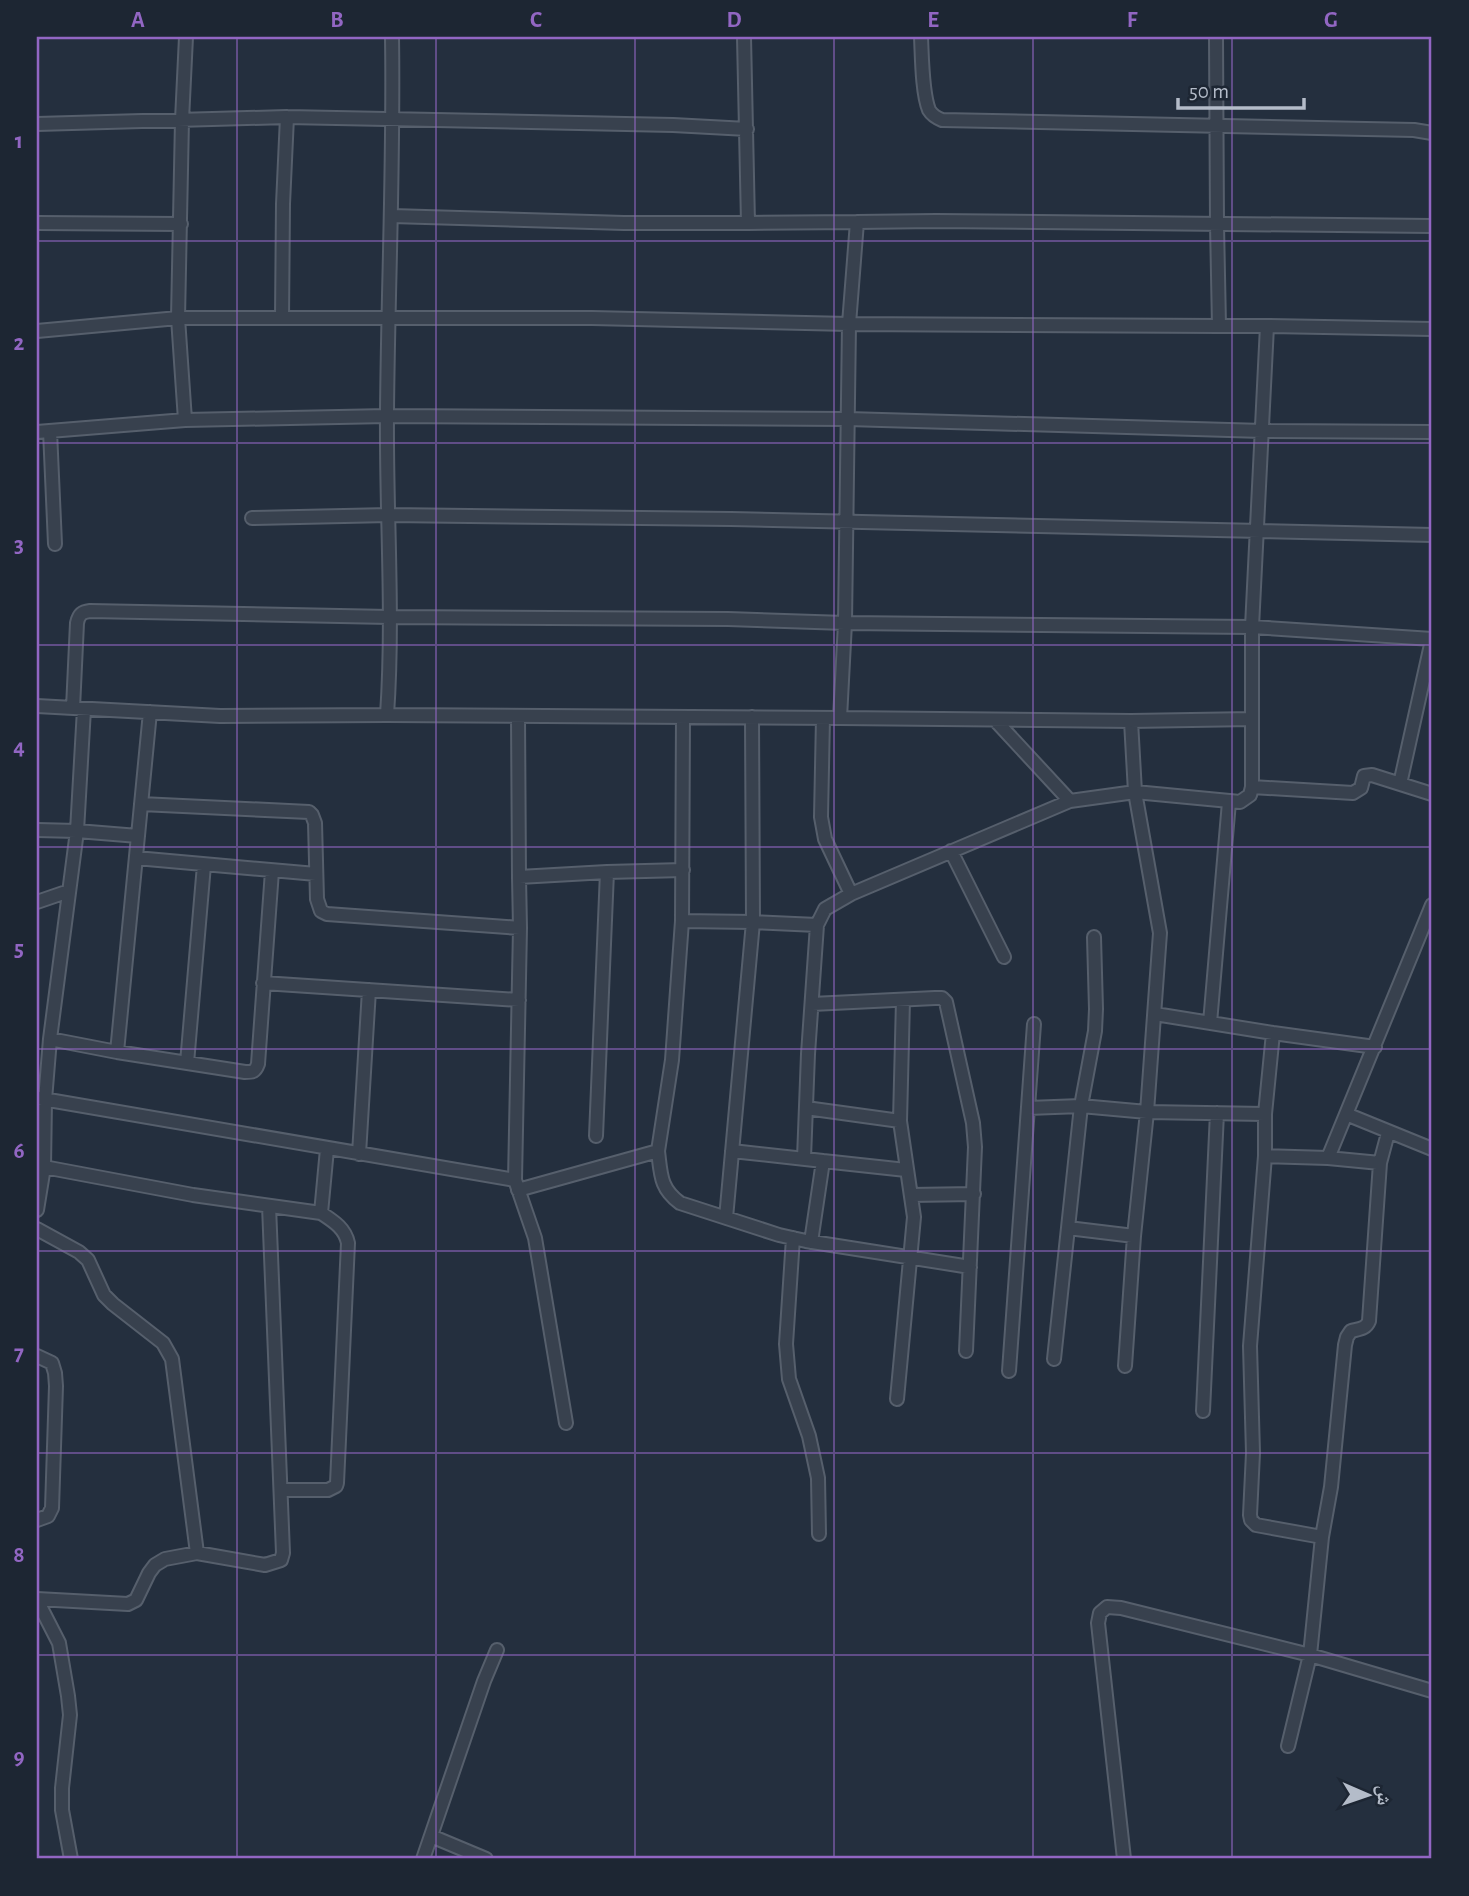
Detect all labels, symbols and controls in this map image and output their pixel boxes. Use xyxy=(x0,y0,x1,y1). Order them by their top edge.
text: A xyxy=(131,9,145,32)
text: B xyxy=(330,9,344,32)
text: C xyxy=(530,9,542,32)
text: D xyxy=(726,9,742,32)
text: E xyxy=(927,9,939,32)
text: F xyxy=(1127,9,1138,32)
text: G xyxy=(1324,9,1338,32)
scale bar xyxy=(1178,66,1304,110)
text: 50 m xyxy=(1189,81,1229,102)
text: 1 xyxy=(15,130,23,153)
text: 2 xyxy=(14,332,25,355)
text: 3 xyxy=(14,534,24,557)
text: 4 xyxy=(13,736,25,759)
text: 5 xyxy=(14,938,24,961)
text: 6 xyxy=(13,1140,25,1163)
text: 7 xyxy=(14,1342,24,1365)
text: 8 xyxy=(13,1544,25,1567)
text: 9 xyxy=(13,1746,25,1769)
north arrow xyxy=(1332,1759,1402,1829)
text: ش xyxy=(1373,1785,1393,1806)

